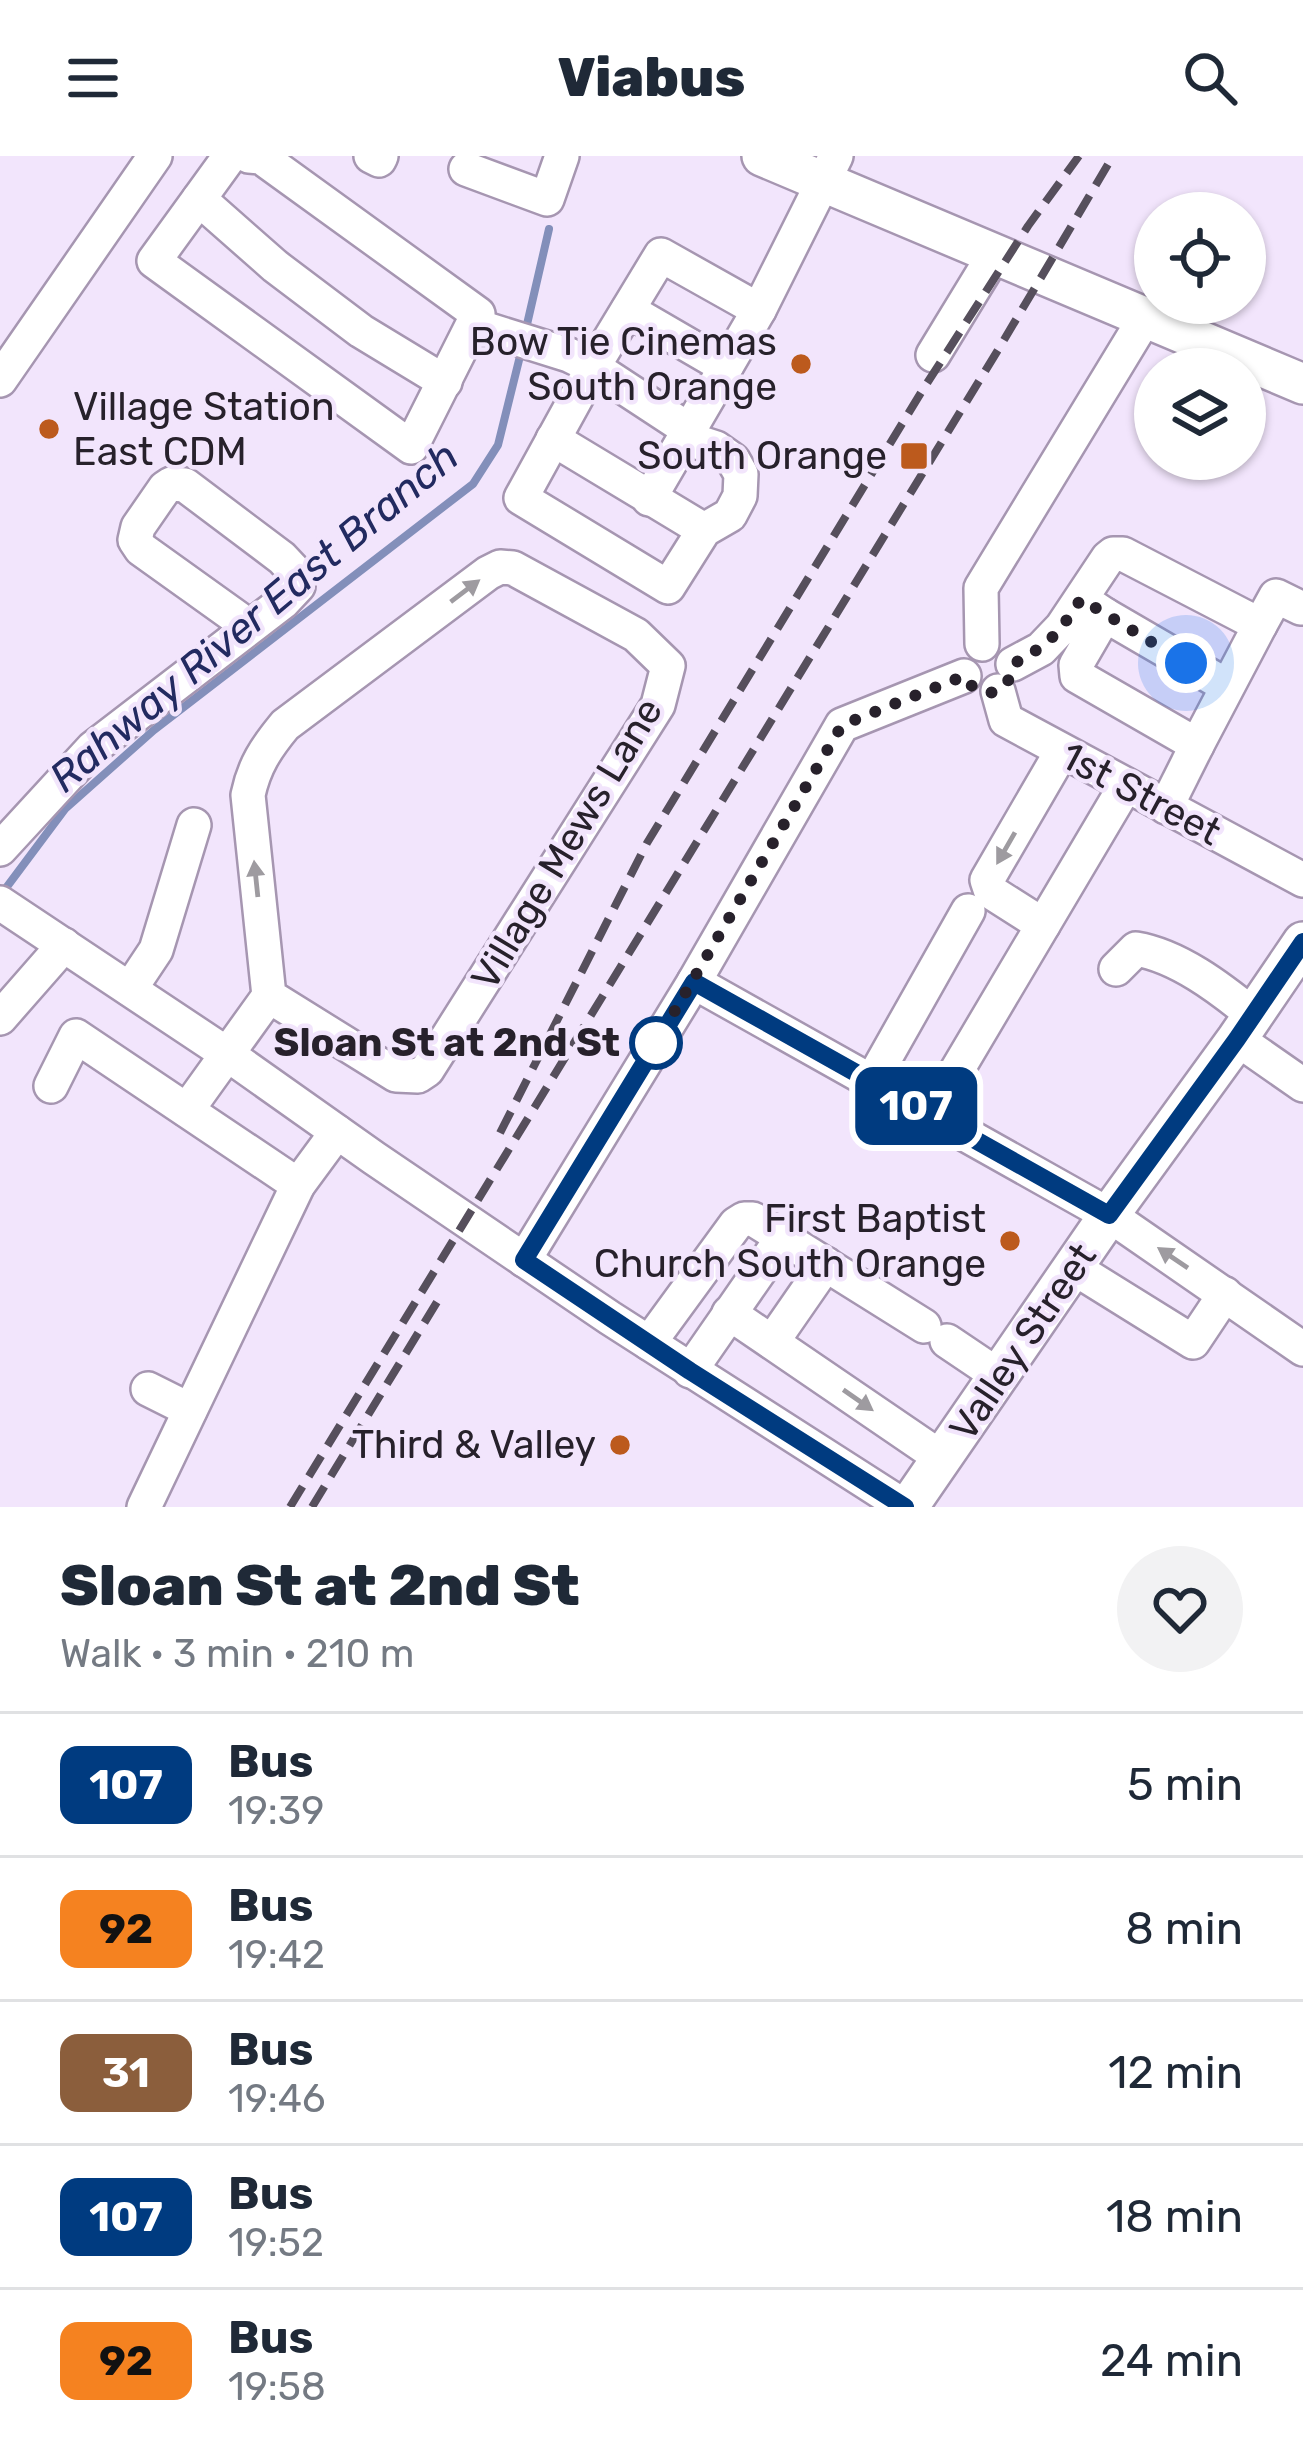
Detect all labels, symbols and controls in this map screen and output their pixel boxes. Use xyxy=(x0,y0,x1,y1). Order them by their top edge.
icon: menu xyxy=(60,45,126,111)
icon: search xyxy=(1177,45,1243,111)
text: Viabus xyxy=(558,46,745,110)
map controls xyxy=(1134,192,1266,480)
button: locate xyxy=(1134,192,1266,324)
place label: Bow Tie Cinemas South Orange xyxy=(470,319,777,410)
button: layers xyxy=(1134,348,1266,480)
marker: Bow Tie Cinemas South Orange xyxy=(788,351,814,377)
place label: Village Station East CDM xyxy=(73,384,335,475)
marker: Village Station East CDM xyxy=(36,416,62,442)
water label: Rahway River East Branch xyxy=(39,431,469,803)
place label: South Orange xyxy=(637,433,887,479)
marker: South Orange xyxy=(898,440,930,472)
one-way arrow xyxy=(449,579,481,603)
your location xyxy=(1156,633,1216,693)
street label: Village Mews Lane xyxy=(462,690,672,998)
street label: 1st Street xyxy=(1053,733,1229,855)
one-way arrow xyxy=(997,831,1018,865)
one-way arrow xyxy=(246,860,265,898)
marker: Sloan St at 2nd St xyxy=(631,1018,681,1068)
place label: Sloan St at 2nd St xyxy=(274,1020,620,1066)
line badge: 107 xyxy=(847,1067,985,1145)
text: 107 xyxy=(879,1081,953,1131)
place label: First Baptist Church South Orange xyxy=(594,1196,986,1287)
marker: First Baptist Church South Orange xyxy=(997,1228,1023,1254)
street label: Valley Street xyxy=(940,1235,1106,1449)
one-way arrow xyxy=(1156,1247,1189,1270)
one-way arrow xyxy=(841,1388,874,1411)
place label: Third & Valley xyxy=(352,1422,596,1468)
marker: Third & Valley xyxy=(607,1432,633,1458)
button: heart xyxy=(1117,1546,1243,1672)
text: Sloan St at 2nd St xyxy=(60,1552,580,1619)
text: Walk · 3 min · 210 m xyxy=(60,1631,414,1677)
text: Bus xyxy=(228,1735,313,1788)
text: 5 min xyxy=(1127,1758,1243,1811)
text: 107 xyxy=(89,1760,163,1810)
text: 19:39 xyxy=(228,1788,324,1834)
text: Bus xyxy=(228,1879,313,1932)
text: 8 min xyxy=(1125,1902,1243,1955)
text: 92 xyxy=(99,1904,153,1954)
text: 19:42 xyxy=(228,1932,325,1978)
text: Bus xyxy=(228,2023,313,2076)
text: 12 min xyxy=(1108,2046,1243,2099)
text: 31 xyxy=(102,2048,150,2098)
text: 19:46 xyxy=(228,2076,326,2122)
text: Bus xyxy=(228,2167,313,2220)
text: 18 min xyxy=(1106,2190,1243,2243)
text: 107 xyxy=(89,2192,163,2242)
text: 19:52 xyxy=(228,2220,324,2266)
text: Bus xyxy=(228,2311,313,2364)
text: 24 min xyxy=(1100,2334,1243,2387)
text: 92 xyxy=(99,2336,153,2386)
text: 19:58 xyxy=(228,2364,326,2410)

